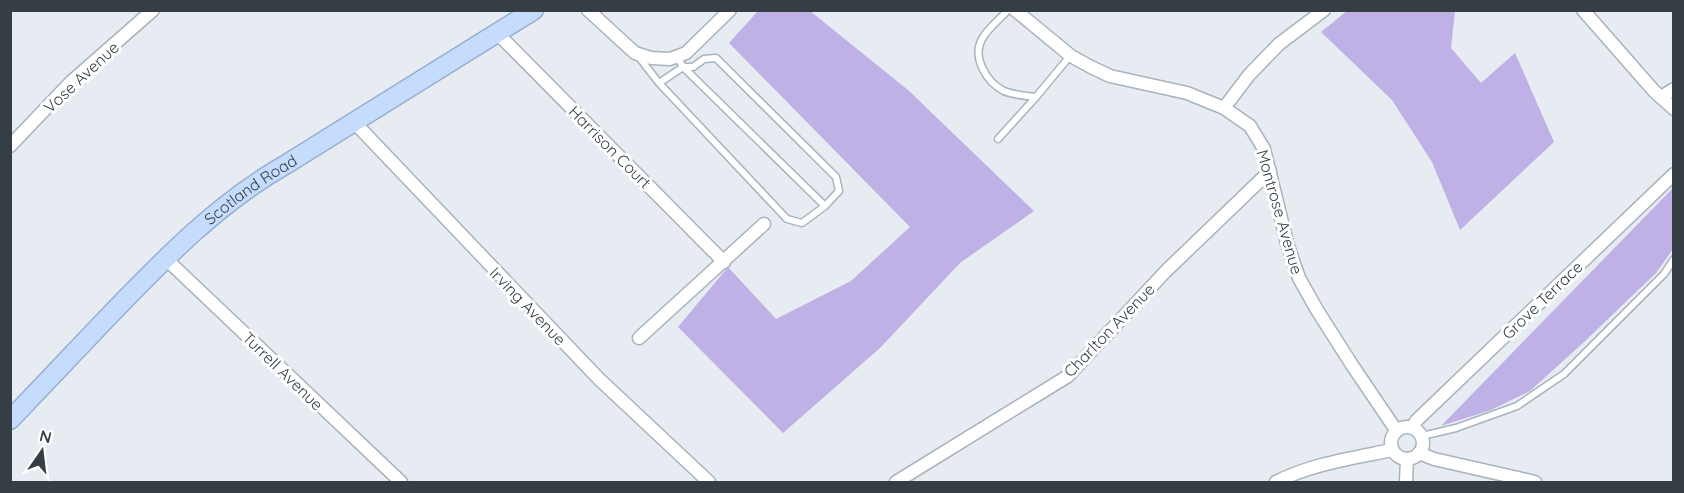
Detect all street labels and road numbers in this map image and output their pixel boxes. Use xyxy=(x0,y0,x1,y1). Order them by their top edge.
street label: Vose Avenue xyxy=(39,37,123,117)
street label: Harrison Court xyxy=(565,102,655,192)
street label: Montrose Avenue xyxy=(1253,147,1307,277)
street label: Scotland Road xyxy=(200,150,301,229)
street label: Grove Terrace xyxy=(1498,257,1586,343)
street label: Irving Avenue xyxy=(486,263,570,349)
street label: Charlton Avenue xyxy=(1059,279,1159,381)
street label: Turrell Avenue xyxy=(239,328,327,414)

